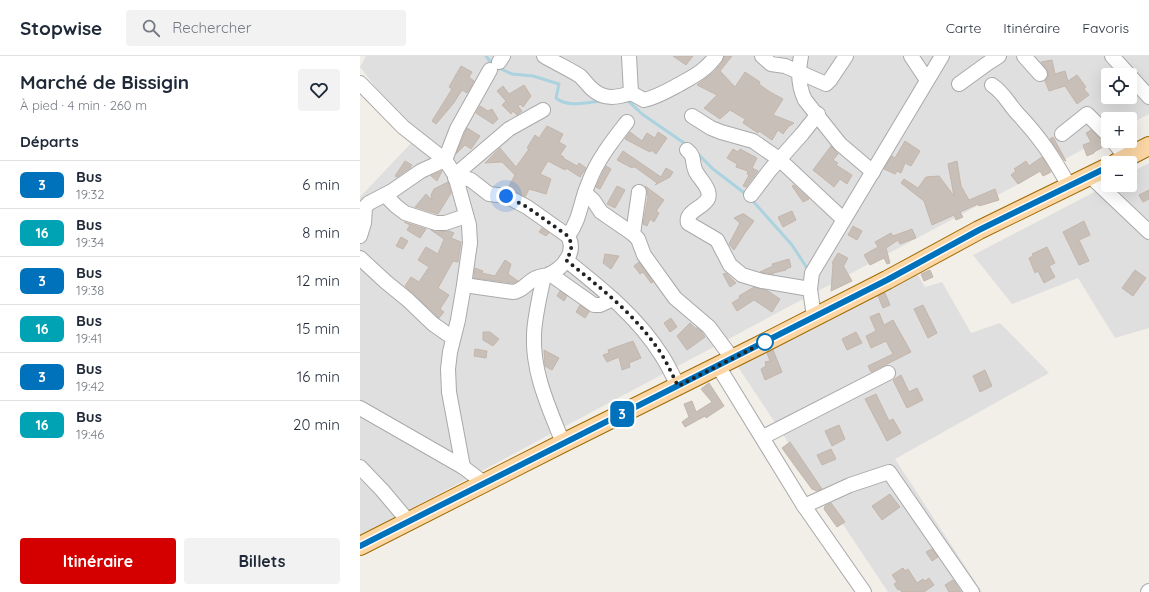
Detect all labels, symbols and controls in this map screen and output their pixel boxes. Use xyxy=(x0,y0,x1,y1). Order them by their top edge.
search box xyxy=(126,10,406,46)
text: Stopwise xyxy=(20,16,102,40)
icon: search xyxy=(140,17,162,39)
text: Rechercher xyxy=(172,18,251,37)
text: Carte xyxy=(946,19,981,37)
text: Itinéraire xyxy=(1003,19,1060,37)
text: Favoris xyxy=(1082,19,1129,37)
map controls xyxy=(1101,68,1137,192)
button: locate xyxy=(1101,68,1137,104)
button: heart xyxy=(298,69,340,111)
text: Marché de Bissigin xyxy=(20,70,189,94)
text: À pied · 4 min · 260 m xyxy=(20,97,147,113)
button: + xyxy=(1101,112,1137,148)
text: Départs xyxy=(20,132,79,151)
button: − xyxy=(1101,156,1137,192)
text: Bus xyxy=(76,167,102,186)
text: 6 min xyxy=(302,175,340,194)
text: 3 xyxy=(38,176,46,194)
text: 19:32 xyxy=(76,186,105,202)
your location xyxy=(496,186,516,206)
text: Bus xyxy=(76,215,102,234)
text: 8 min xyxy=(302,223,340,242)
text: 16 xyxy=(35,224,49,242)
text: 19:34 xyxy=(76,234,104,250)
text: Bus xyxy=(76,263,102,282)
text: 12 min xyxy=(296,271,340,290)
text: 3 xyxy=(38,272,46,290)
text: 19:38 xyxy=(76,282,104,298)
text: Bus xyxy=(76,311,102,330)
text: 15 min xyxy=(297,319,340,338)
text: 16 xyxy=(35,320,49,338)
text: 19:41 xyxy=(76,330,102,346)
unlabelled marker xyxy=(756,333,774,351)
text: Bus xyxy=(76,359,102,378)
text: 16 min xyxy=(297,367,340,386)
text: 3 xyxy=(38,368,46,386)
text: 19:42 xyxy=(76,378,105,394)
line badge: 3 xyxy=(609,401,635,427)
text: 3 xyxy=(618,405,626,423)
text: Bus xyxy=(76,407,102,426)
text: 20 min xyxy=(293,415,340,434)
text: 16 xyxy=(35,416,49,434)
text: 19:46 xyxy=(76,426,104,442)
button: Itinéraire xyxy=(20,538,176,584)
button: Billets xyxy=(184,538,340,584)

